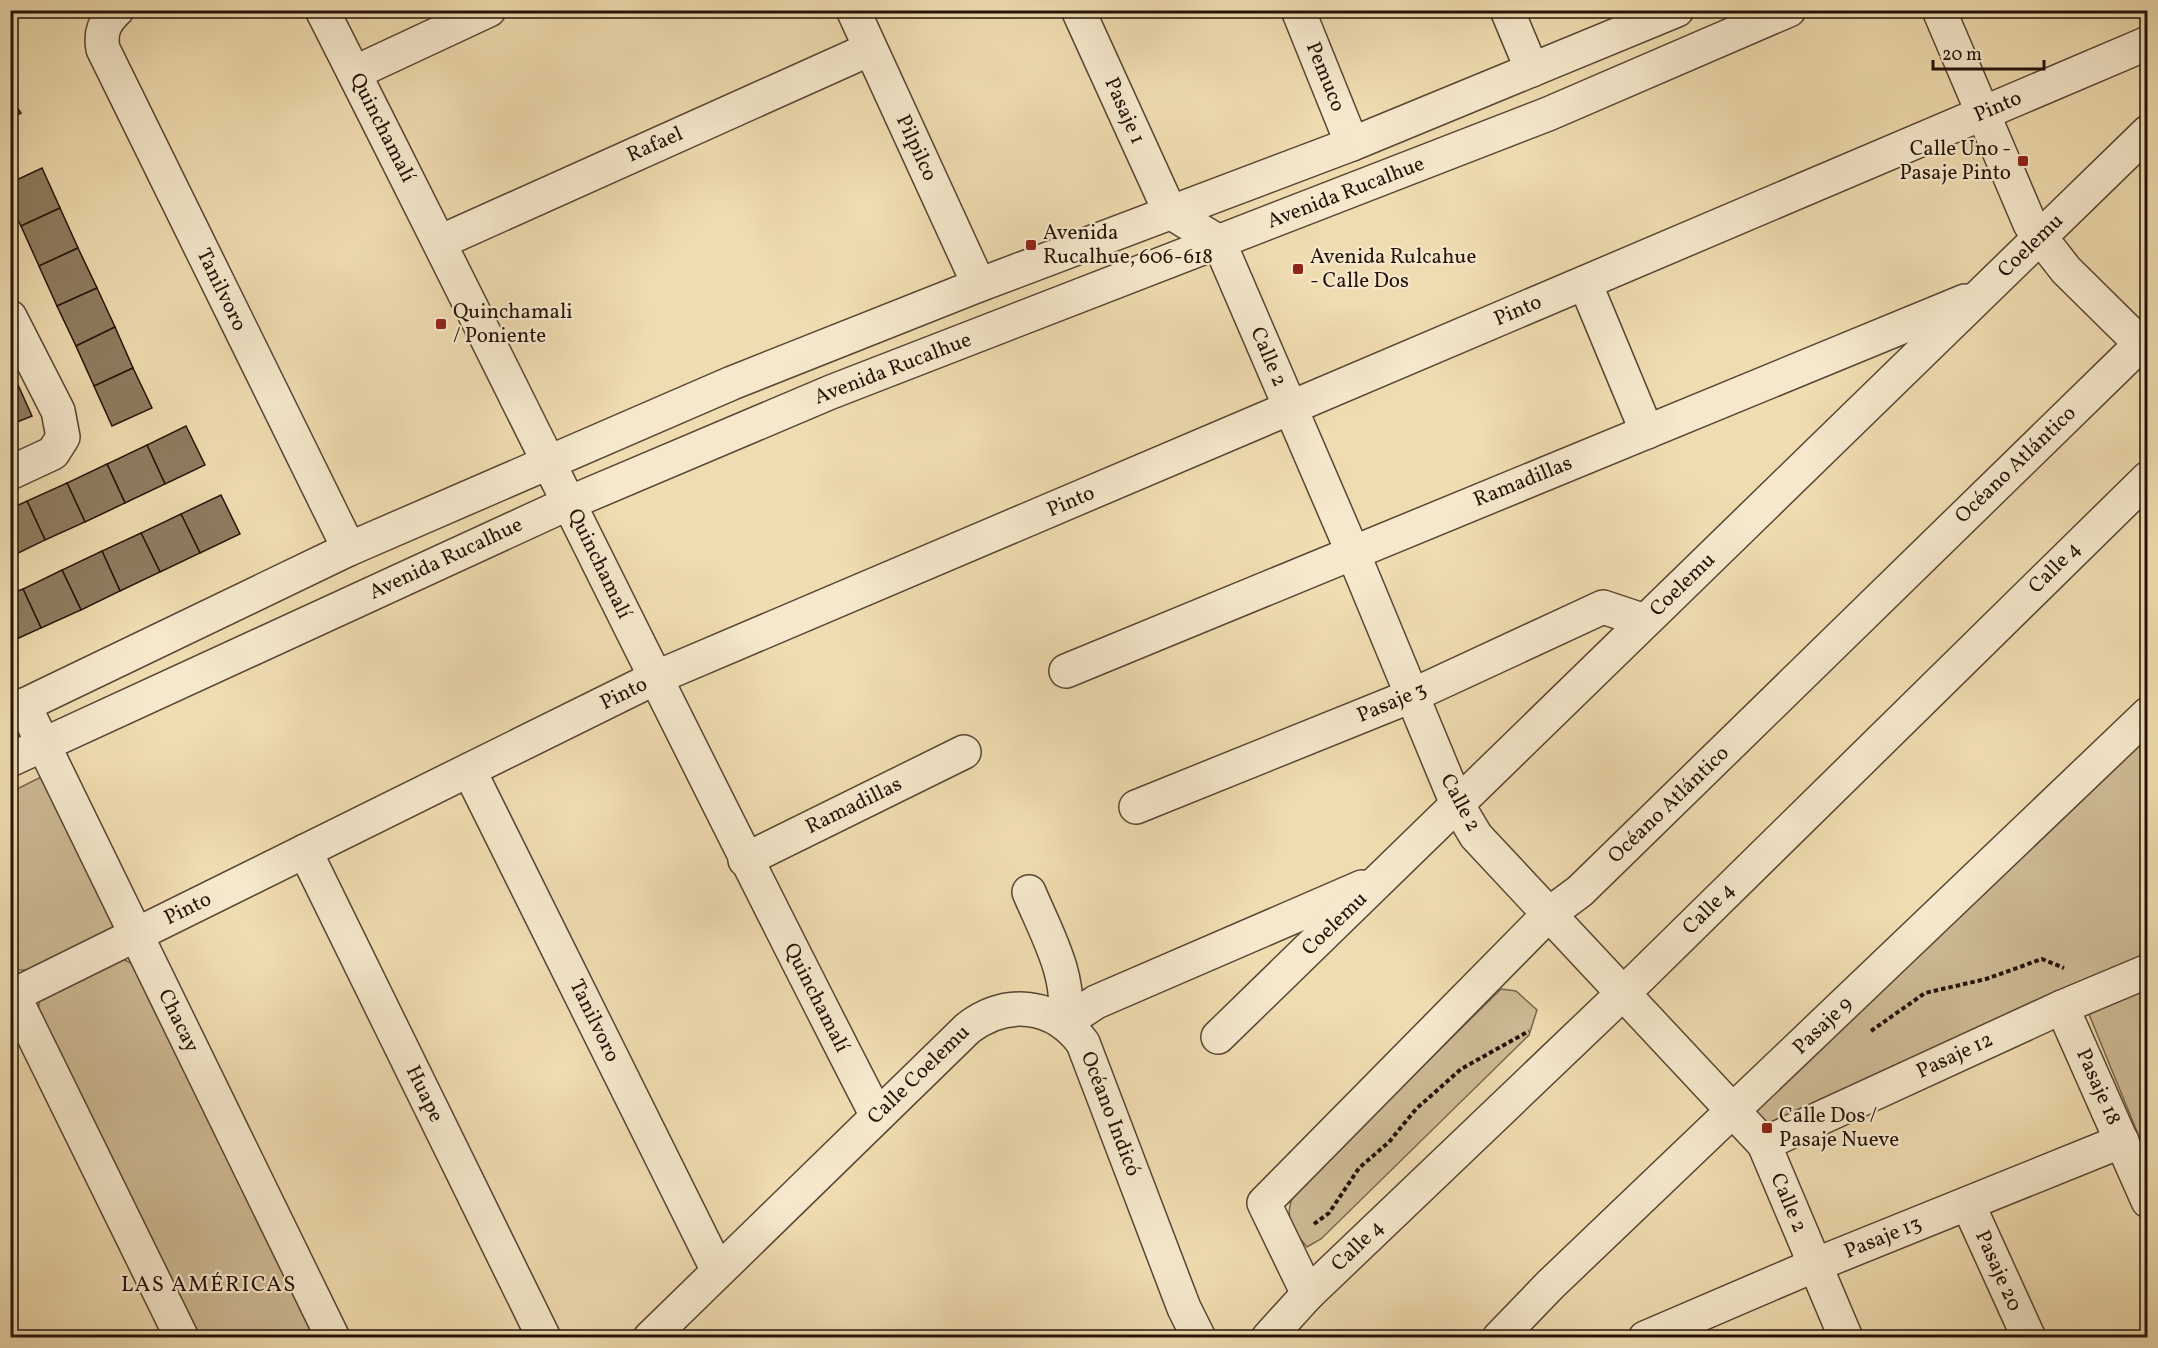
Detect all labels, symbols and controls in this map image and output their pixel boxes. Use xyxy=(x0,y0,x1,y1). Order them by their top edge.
scale bar xyxy=(1933,33,2044,71)
street label: Pemuco xyxy=(1298,38,1352,116)
text: 20 m xyxy=(1942,43,1982,68)
street label: Quinchamalí xyxy=(342,68,422,188)
street label: Pasaje 1 xyxy=(1096,73,1152,149)
street label: Pinto xyxy=(1970,84,2026,130)
street label: Pilpilco xyxy=(888,110,944,186)
street label: Rafael xyxy=(622,120,688,170)
place label: Calle Uno - Pasaje Pinto xyxy=(1899,135,2011,188)
street label: Avenida Rucalhue xyxy=(1263,150,1429,236)
marker: Calle Uno - Pasaje Pinto xyxy=(2016,154,2030,168)
street label: Coelemu xyxy=(1992,207,2070,285)
place label: Avenida Rucalhue, 606-618 xyxy=(1043,219,1213,272)
marker: Avenida Rucalhue, 606-618 xyxy=(1024,238,1038,252)
place label: Avenida Rulcahue - Calle Dos xyxy=(1310,243,1476,296)
street label: Tanilvoro xyxy=(189,244,253,336)
marker: Avenida Rulcahue - Calle Dos xyxy=(1291,262,1305,276)
street label: Pinto xyxy=(1490,288,1546,334)
place label: Quinchamali / Poniente xyxy=(453,298,573,351)
marker: Quinchamali / Poniente xyxy=(434,317,448,331)
street label: Calle 2 xyxy=(1243,323,1293,391)
street label: Avenida Rucalhue xyxy=(810,326,976,412)
street label: Océano Atlántico xyxy=(1949,400,2083,530)
street label: Ramadillas xyxy=(1469,449,1577,515)
street label: Pinto xyxy=(1043,479,1099,525)
street label: Quinchamalí xyxy=(560,504,639,625)
street label: Avenida Rucalhue xyxy=(364,511,528,607)
street label: Calle 4 xyxy=(2022,535,2088,601)
street label: Coelemu xyxy=(1644,546,1722,624)
street label: Pinto xyxy=(595,670,653,718)
street label: Pasaje 3 xyxy=(1353,675,1431,731)
street label: Océano Atlántico xyxy=(1602,740,1736,870)
street label: Calle 2 xyxy=(1433,769,1487,837)
street label: Ramadillas xyxy=(801,770,907,842)
street label: Calle 4 xyxy=(1676,876,1742,942)
street label: Pinto xyxy=(159,885,217,933)
street label: Coelemu xyxy=(1296,885,1374,963)
street label: Quinchamalí xyxy=(776,938,856,1058)
street label: Tanilvoro xyxy=(562,975,626,1067)
street label: Chacay xyxy=(150,984,206,1058)
street label: Pasaje 9 xyxy=(1787,990,1859,1062)
street label: Calle Coelemu xyxy=(861,1019,977,1131)
street label: Pasaje 12 xyxy=(1912,1026,1998,1086)
street label: Pasaje 18 xyxy=(2068,1044,2128,1130)
street label: Océano Indicó xyxy=(1073,1047,1147,1181)
street label: Huape xyxy=(398,1061,450,1127)
place label: Calle Dos / Pasaje Nueve xyxy=(1779,1102,1899,1155)
marker: Calle Dos / Pasaje Nueve xyxy=(1760,1121,1774,1135)
street label: Calle 2 xyxy=(1763,1169,1813,1237)
street label: Pasaje 13 xyxy=(1840,1209,1926,1267)
street label: Calle 4 xyxy=(1325,1214,1391,1278)
street label: Pasaje 20 xyxy=(1967,1226,2029,1316)
district label: LAS AMÉRICAS xyxy=(121,1270,297,1301)

